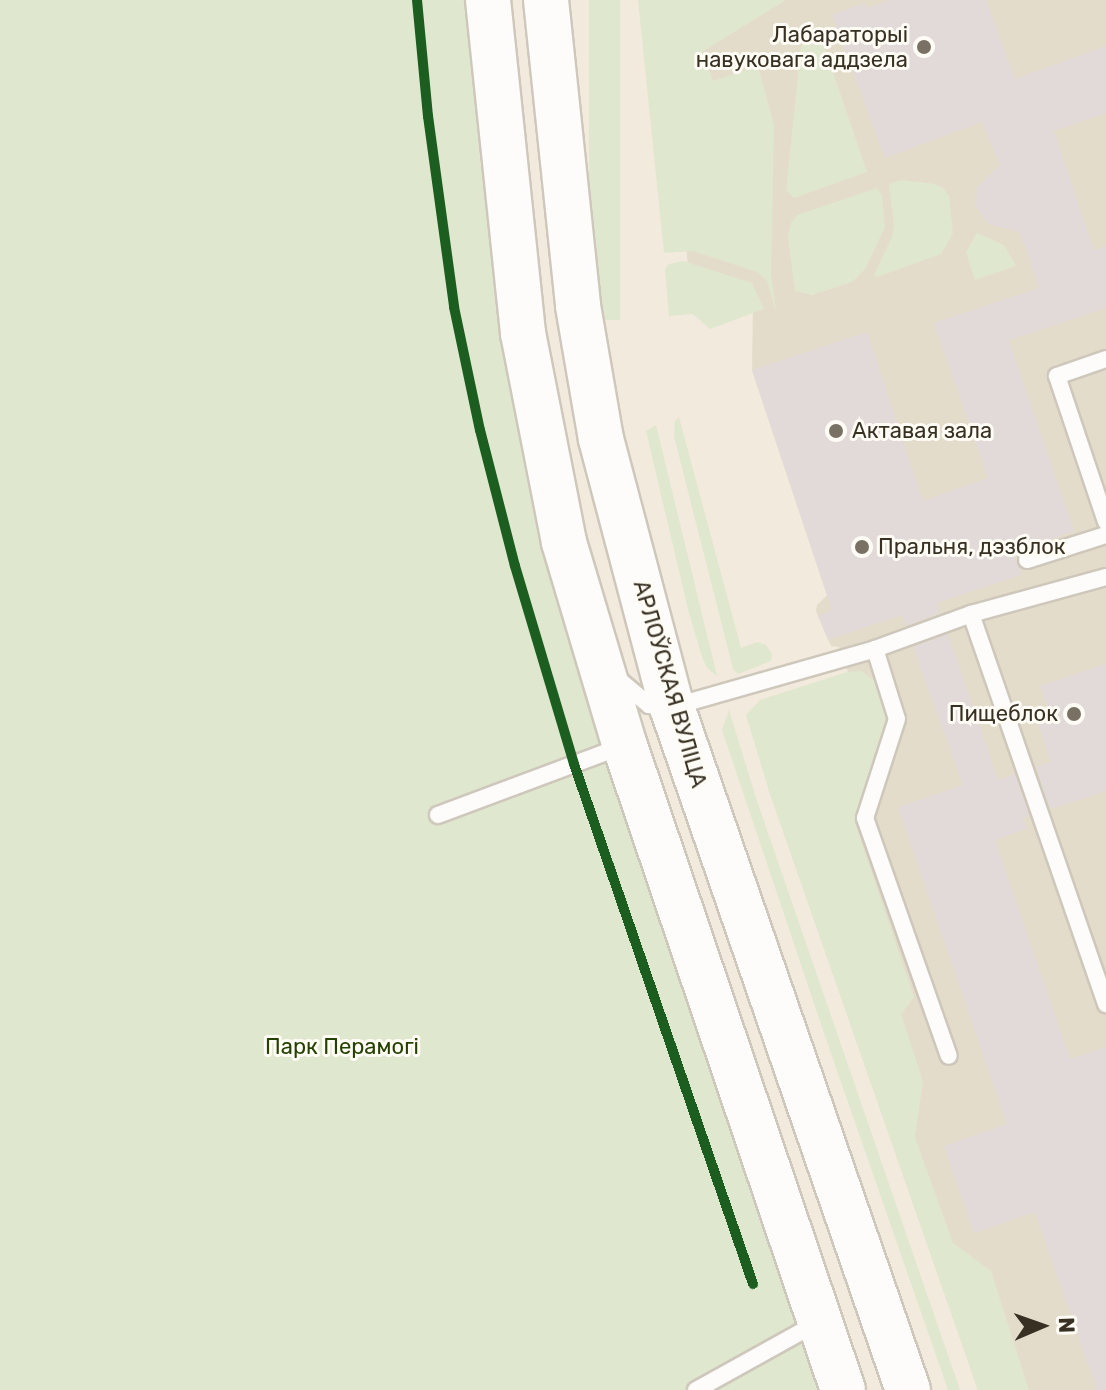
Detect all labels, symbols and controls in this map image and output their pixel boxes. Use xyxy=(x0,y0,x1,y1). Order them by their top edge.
place label: Лабараторыі навуковага аддзела xyxy=(696,21,908,72)
marker: Лабараторыі навуковага аддзела xyxy=(915,38,933,56)
place label: Актавая зала xyxy=(852,418,992,444)
marker: Актавая зала xyxy=(827,422,845,440)
place label: Пральня, дэзблок xyxy=(878,534,1066,560)
marker: Пральня, дэзблок xyxy=(853,538,871,556)
street label: АРЛОЎСКАЯ ВУЛІЦА xyxy=(628,577,712,791)
place label: Пищеблок xyxy=(949,701,1058,727)
marker: Пищеблок xyxy=(1065,705,1083,723)
park label: Парк Перамогі xyxy=(265,1034,419,1060)
north arrow xyxy=(1002,1286,1082,1366)
text: N xyxy=(1053,1317,1080,1334)

